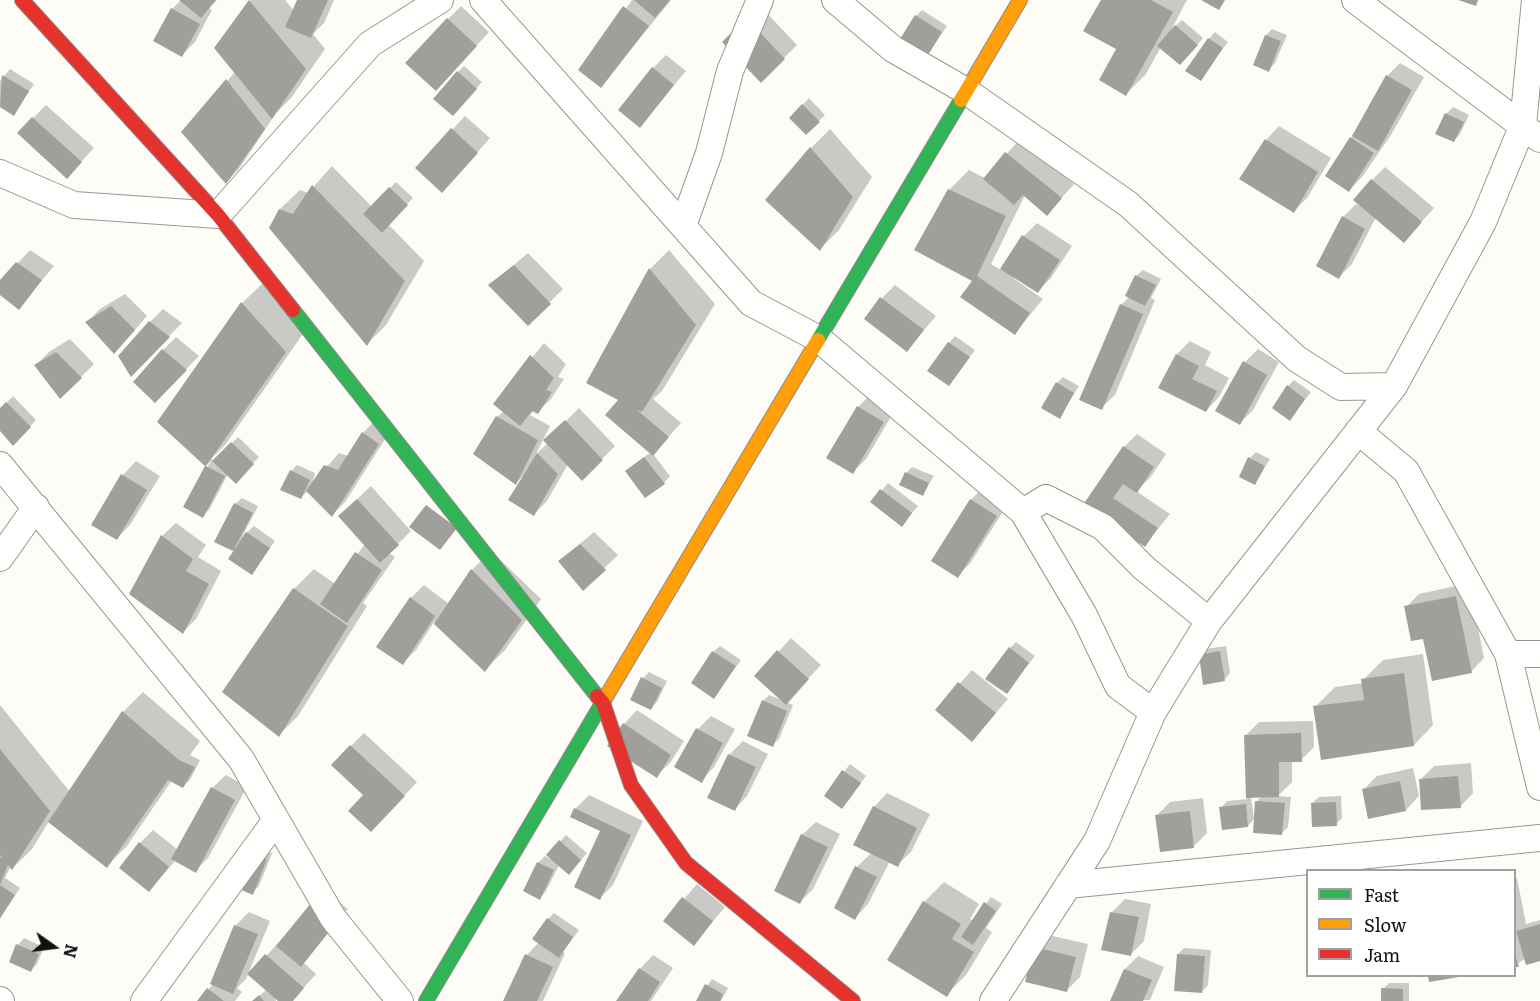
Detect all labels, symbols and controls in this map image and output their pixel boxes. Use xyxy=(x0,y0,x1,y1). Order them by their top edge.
legend xyxy=(1306,869,1516,977)
text: Fast xyxy=(1364,881,1399,908)
text: Slow xyxy=(1364,911,1406,938)
north arrow xyxy=(24,917,84,977)
text: Jam xyxy=(1364,941,1400,968)
text: N xyxy=(58,942,85,961)

